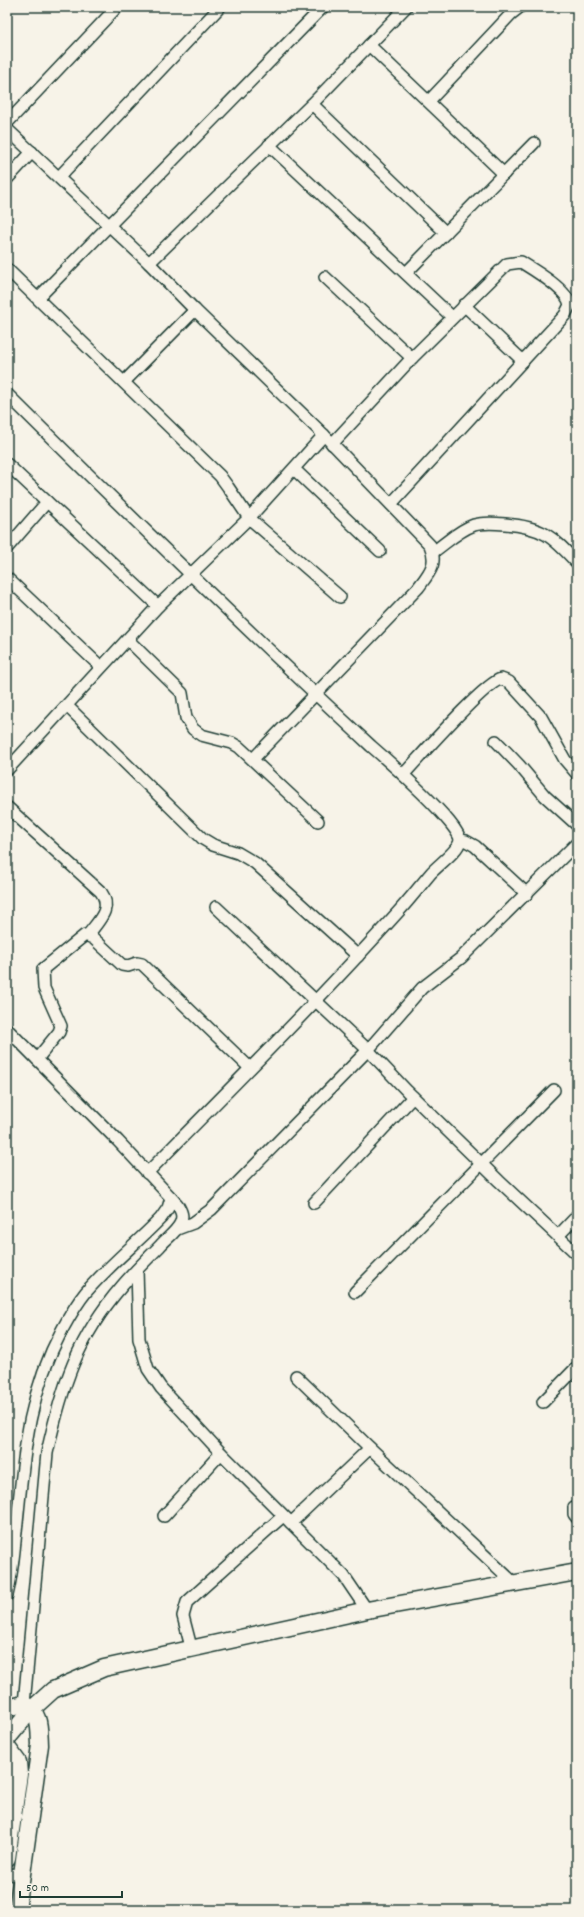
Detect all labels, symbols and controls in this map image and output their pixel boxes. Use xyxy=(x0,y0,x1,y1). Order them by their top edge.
scale bar xyxy=(20,1873,122,1899)
text: 50 m xyxy=(26,1880,49,1897)

